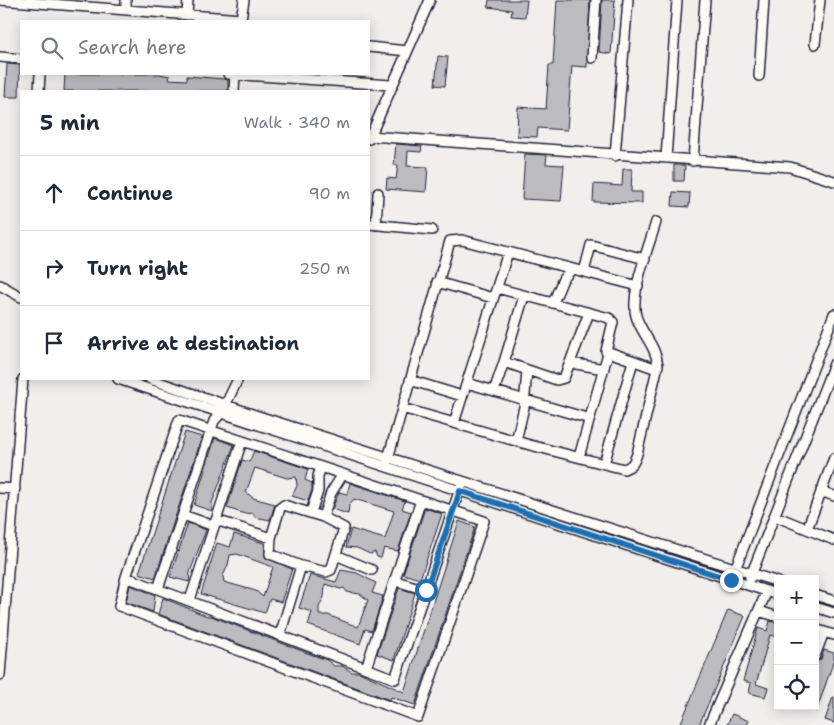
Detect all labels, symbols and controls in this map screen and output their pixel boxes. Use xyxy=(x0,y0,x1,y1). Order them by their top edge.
search box xyxy=(20,20,370,75)
icon: search xyxy=(38,34,66,62)
text: Search here xyxy=(78,35,187,60)
text: 5 min xyxy=(40,109,100,137)
text: Walk · 340 m xyxy=(244,112,350,133)
icon: ahead xyxy=(40,179,68,207)
text: Continue xyxy=(87,181,173,206)
text: 90 m xyxy=(309,183,350,204)
icon: right xyxy=(40,254,68,282)
text: Turn right xyxy=(87,256,188,281)
text: 250 m xyxy=(299,258,350,279)
icon: arrive xyxy=(40,329,68,357)
text: Arrive at destination xyxy=(87,331,299,356)
route end xyxy=(720,569,743,592)
map controls xyxy=(774,575,819,710)
button: + xyxy=(774,575,819,620)
route start xyxy=(415,579,438,602)
button: − xyxy=(774,620,819,665)
button: locate xyxy=(774,665,819,710)

